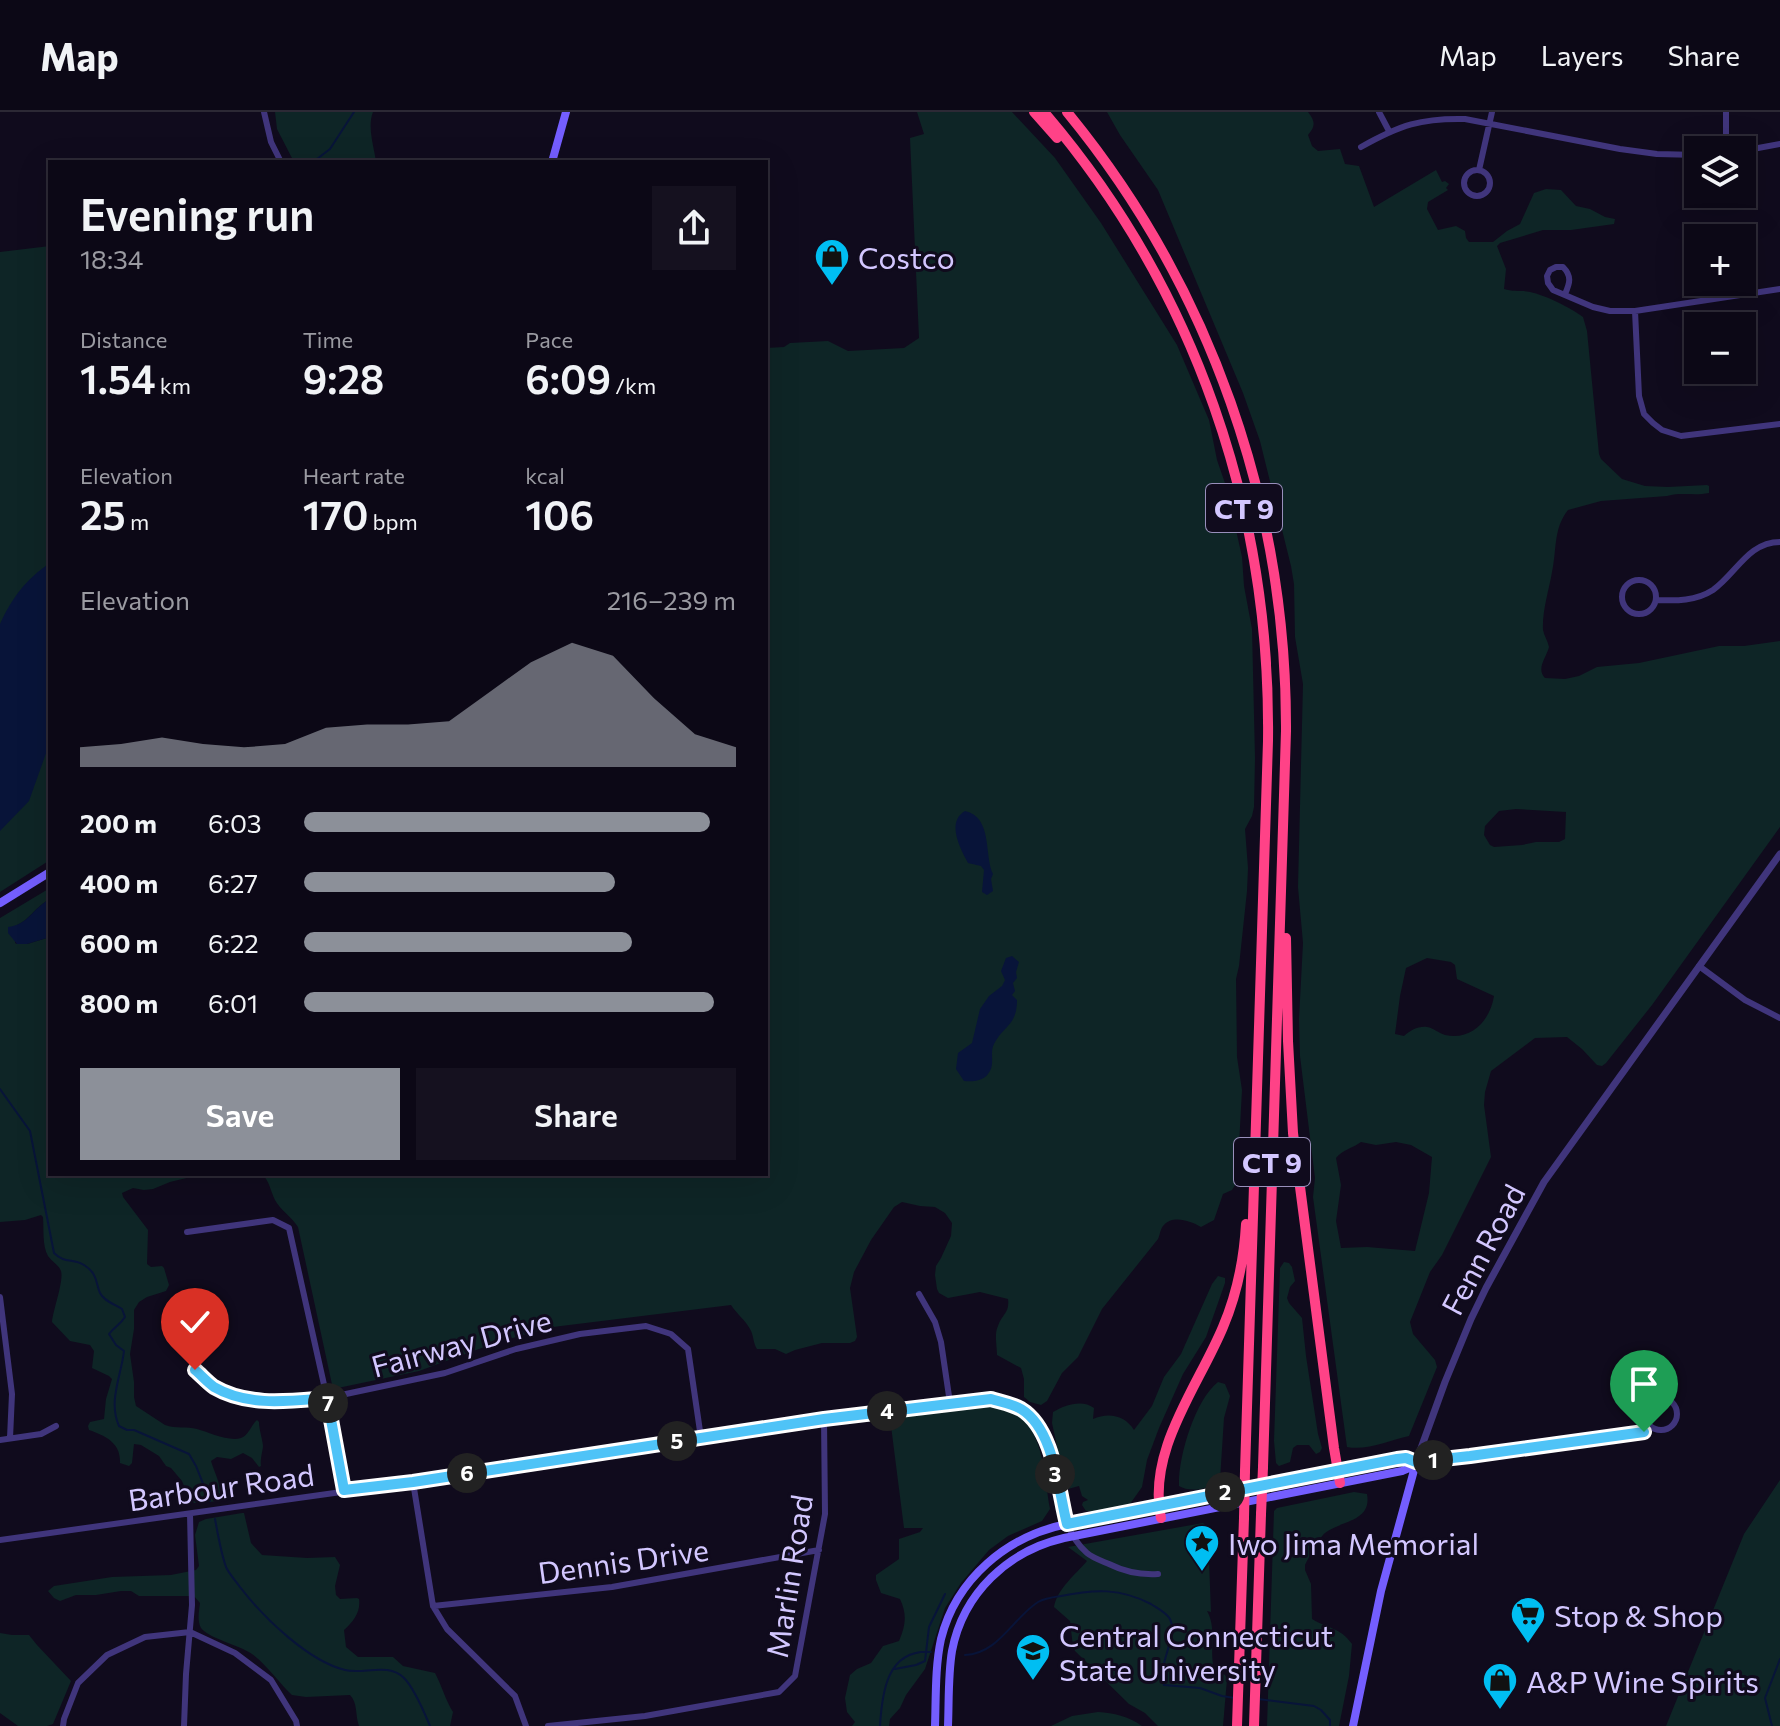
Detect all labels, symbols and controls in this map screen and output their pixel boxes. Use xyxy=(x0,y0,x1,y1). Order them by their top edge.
text: Map xyxy=(40,32,119,79)
text: Map xyxy=(1439,38,1497,72)
text: Layers xyxy=(1541,38,1623,72)
text: Share xyxy=(1667,38,1740,72)
map controls xyxy=(1684,136,1756,384)
button: layers xyxy=(1684,136,1756,208)
text: Evening run xyxy=(80,186,314,240)
button: share xyxy=(652,186,736,270)
button: + xyxy=(1684,224,1756,296)
shop icon: Costco xyxy=(813,237,851,287)
place label: Costco xyxy=(858,238,955,275)
text: 18:34 xyxy=(80,243,143,274)
button: − xyxy=(1684,312,1756,384)
text: Distance xyxy=(80,326,167,353)
text: Time xyxy=(303,326,353,353)
text: Pace xyxy=(525,326,573,353)
text: 1.54 xyxy=(80,353,156,402)
text: 9:28 xyxy=(303,353,384,402)
text: 6:09 xyxy=(525,353,611,402)
text: km xyxy=(156,372,191,399)
text: /km xyxy=(611,372,656,399)
text: Elevation xyxy=(80,462,173,489)
text: Heart rate xyxy=(303,462,405,489)
text: kcal xyxy=(525,462,565,489)
road number: CT 9 xyxy=(1206,484,1282,532)
text: 25 xyxy=(80,489,126,538)
text: 170 xyxy=(303,489,368,538)
text: 106 xyxy=(525,489,594,538)
text: m xyxy=(126,508,149,535)
text: bpm xyxy=(368,508,418,535)
text: Elevation xyxy=(80,584,190,615)
text: 216–239 m xyxy=(607,584,736,615)
text: 200 m xyxy=(80,807,157,838)
text: 6:03 xyxy=(208,807,262,838)
text: 400 m xyxy=(80,867,158,898)
text: 6:27 xyxy=(208,867,258,898)
text: 600 m xyxy=(80,927,158,958)
text: 6:22 xyxy=(208,927,259,958)
text: 800 m xyxy=(80,987,158,1018)
text: 6:01 xyxy=(208,987,258,1018)
button: Save xyxy=(80,1068,400,1160)
button: Share xyxy=(416,1068,736,1160)
road number: CT 9 xyxy=(1234,1138,1310,1186)
street label: Fenn Road xyxy=(1432,1177,1532,1321)
pin xyxy=(161,1288,229,1370)
icon: check xyxy=(173,1300,217,1344)
street label: Fairway Drive xyxy=(367,1300,555,1384)
pin xyxy=(1610,1350,1678,1432)
icon: arrive xyxy=(1622,1362,1666,1406)
pin: 7 xyxy=(308,1383,348,1423)
text: 7 xyxy=(322,1389,334,1416)
pin: 4 xyxy=(867,1391,907,1431)
text: 4 xyxy=(880,1397,894,1424)
pin: 5 xyxy=(657,1421,697,1461)
text: 5 xyxy=(671,1427,683,1454)
pin: 1 xyxy=(1413,1440,1453,1480)
text: 1 xyxy=(1428,1446,1438,1473)
pin: 6 xyxy=(447,1453,487,1493)
pin: 3 xyxy=(1035,1454,1075,1494)
street label: Barbour Road xyxy=(126,1455,316,1517)
text: 6 xyxy=(460,1459,474,1486)
text: 3 xyxy=(1049,1460,1061,1487)
pin: 2 xyxy=(1205,1472,1245,1512)
text: 2 xyxy=(1219,1478,1231,1505)
street label: Marlin Road xyxy=(757,1492,819,1660)
place icon: Iwo Jima Memorial xyxy=(1183,1523,1221,1573)
place label: Iwo Jima Memorial xyxy=(1228,1524,1479,1561)
street label: Dennis Drive xyxy=(535,1530,711,1590)
supermarket icon: Stop & Shop xyxy=(1509,1595,1547,1645)
place label: Stop & Shop xyxy=(1554,1596,1723,1633)
place label: Central Connecticut State University xyxy=(1059,1616,1333,1687)
school or university icon: Central Connecticut State University xyxy=(1014,1632,1052,1682)
shop icon: A&P Wine Spirits xyxy=(1481,1661,1519,1711)
place label: A&P Wine Spirits xyxy=(1526,1662,1759,1699)

